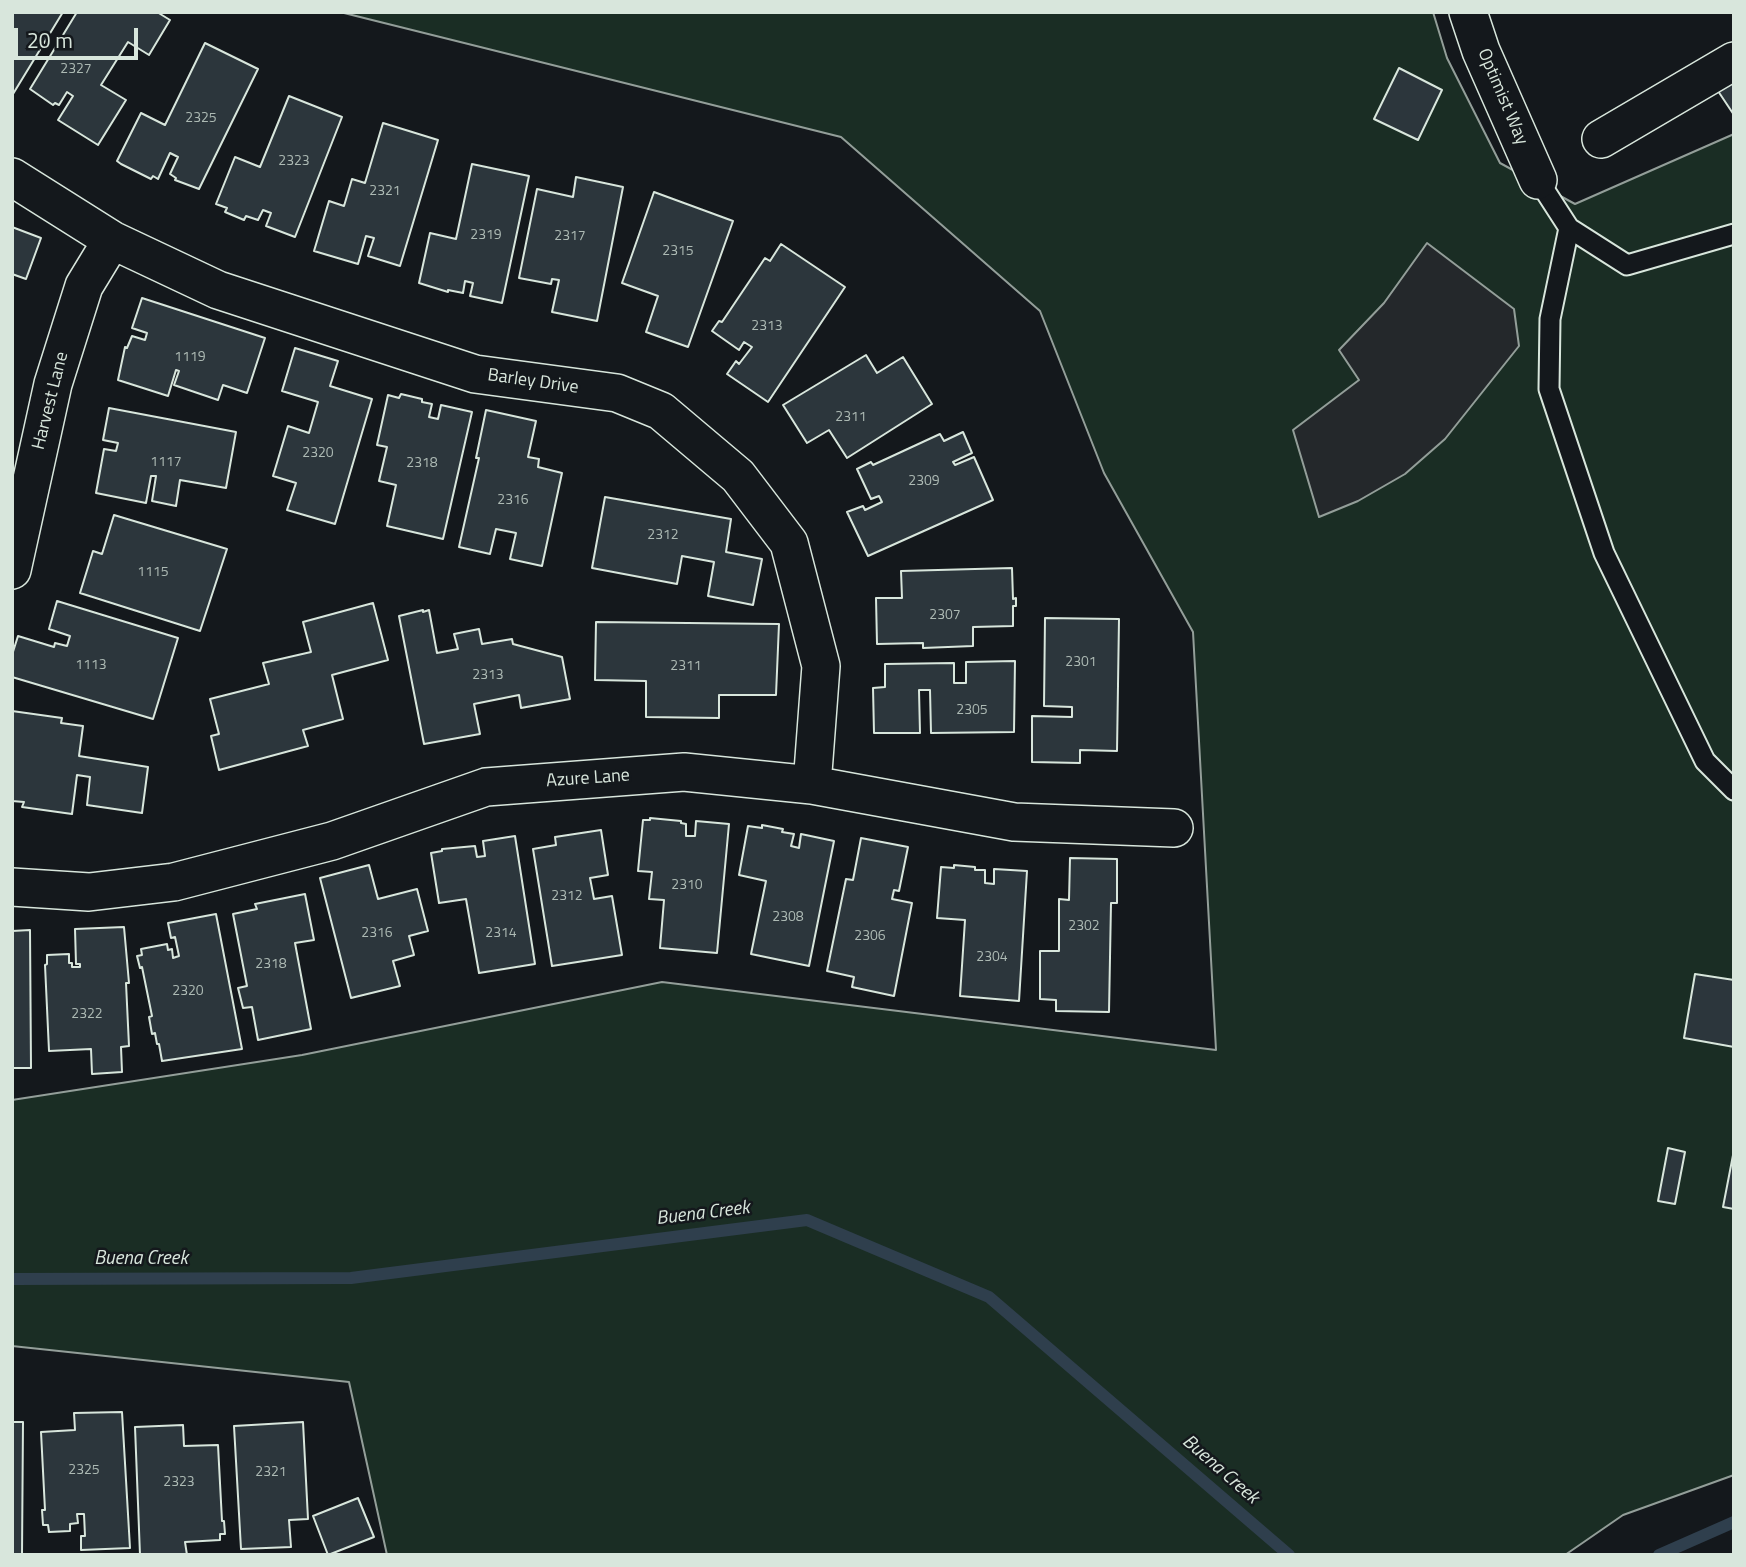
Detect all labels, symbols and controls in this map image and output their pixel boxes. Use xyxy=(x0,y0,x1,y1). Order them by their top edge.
scale bar xyxy=(18,14,142,58)
text: 20 m xyxy=(27,24,73,56)
street label: Optimist Way xyxy=(1472,46,1532,148)
house number: 2327 xyxy=(60,62,92,78)
house number: 2325 xyxy=(185,111,217,127)
house number: 2323 xyxy=(278,154,310,170)
house number: 2321 xyxy=(369,184,401,200)
house number: 2319 xyxy=(470,228,502,244)
house number: 2317 xyxy=(554,229,586,245)
house number: 2315 xyxy=(662,244,694,260)
house number: 2313 xyxy=(751,319,783,335)
street label: Harvest Lane xyxy=(28,350,74,452)
house number: 1119 xyxy=(174,350,206,366)
street label: Barley Drive xyxy=(486,365,580,399)
house number: 2311 xyxy=(835,410,867,426)
house number: 2320 xyxy=(302,446,334,462)
house number: 1117 xyxy=(150,455,182,471)
house number: 2318 xyxy=(406,456,438,472)
house number: 2309 xyxy=(908,474,940,490)
house number: 2316 xyxy=(497,493,529,509)
house number: 2312 xyxy=(647,528,679,544)
house number: 1115 xyxy=(137,565,169,581)
house number: 2307 xyxy=(929,608,961,624)
house number: 2301 xyxy=(1065,655,1097,671)
house number: 1113 xyxy=(75,658,107,674)
house number: 2311 xyxy=(670,659,702,675)
house number: 2313 xyxy=(472,668,504,684)
house number: 2305 xyxy=(956,703,988,719)
street label: Azure Lane xyxy=(545,765,631,793)
house number: 2310 xyxy=(671,878,703,894)
house number: 2312 xyxy=(551,889,583,905)
house number: 2308 xyxy=(772,910,804,926)
house number: 2302 xyxy=(1068,919,1100,935)
house number: 2316 xyxy=(361,926,393,942)
house number: 2314 xyxy=(485,926,517,942)
house number: 2306 xyxy=(854,929,886,945)
house number: 2304 xyxy=(976,950,1008,966)
house number: 2318 xyxy=(255,957,287,973)
house number: 2320 xyxy=(172,984,204,1000)
house number: 2322 xyxy=(71,1007,103,1023)
water label: Buena Creek xyxy=(655,1197,751,1231)
water label: Buena Creek xyxy=(94,1248,188,1270)
water label: Buena Creek xyxy=(1177,1431,1263,1509)
house number: 2325 xyxy=(68,1463,100,1479)
house number: 2321 xyxy=(255,1465,287,1481)
house number: 2323 xyxy=(163,1475,195,1491)

